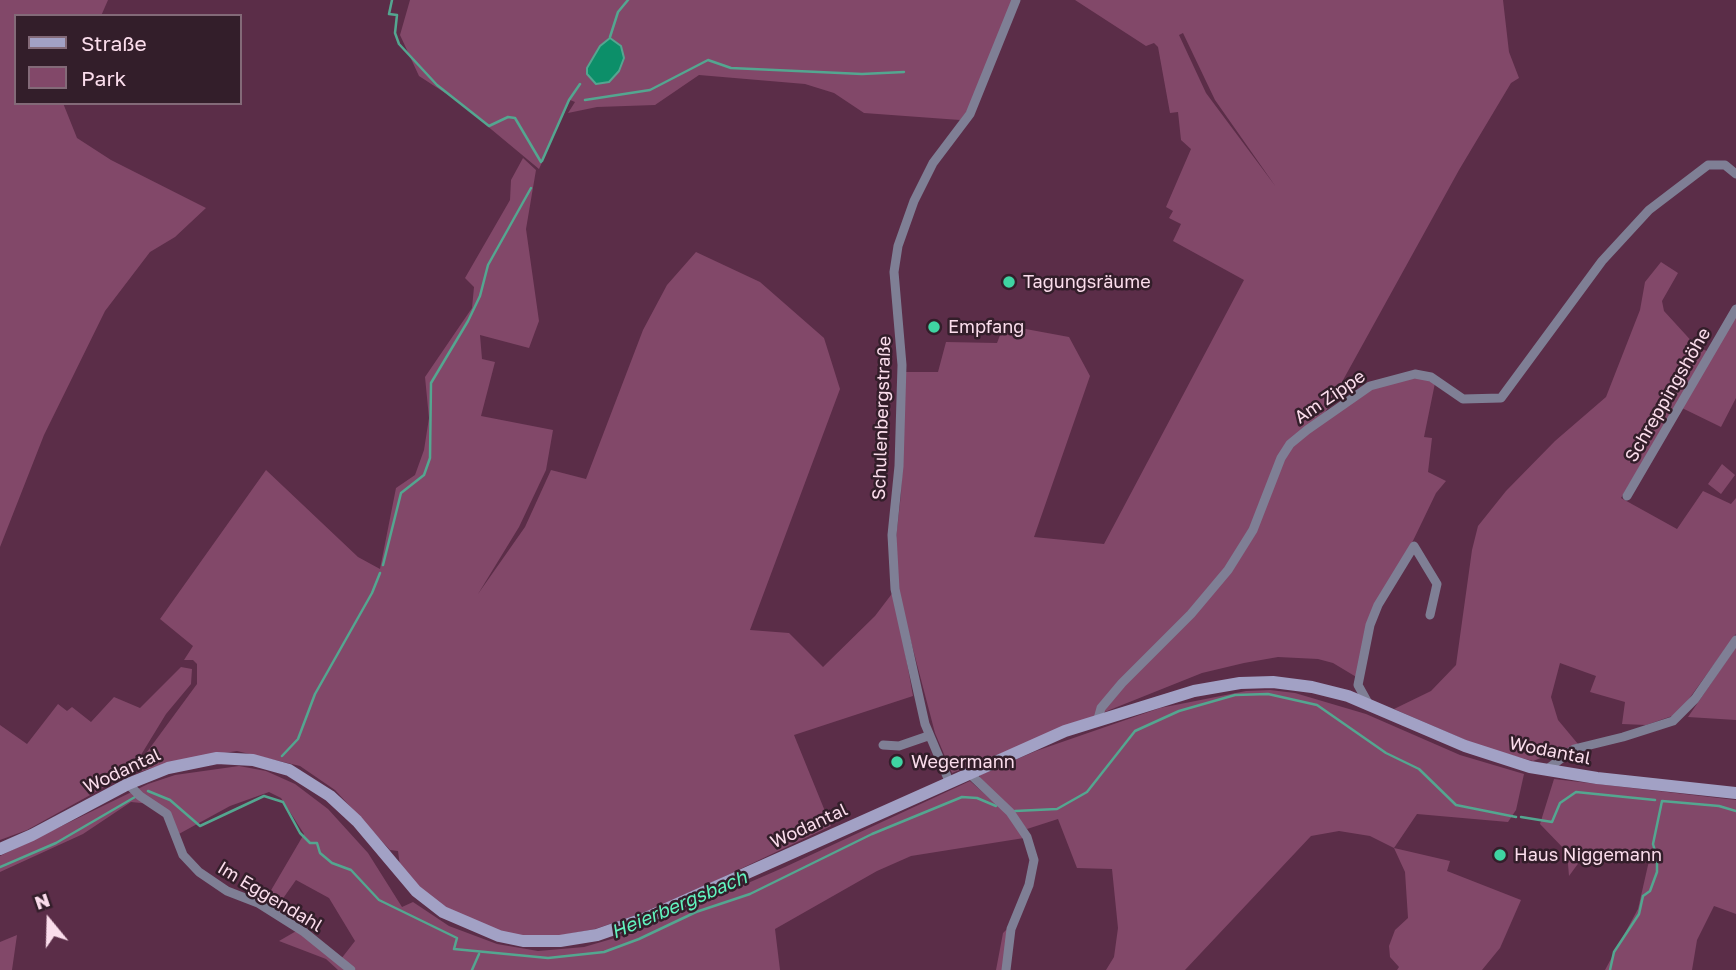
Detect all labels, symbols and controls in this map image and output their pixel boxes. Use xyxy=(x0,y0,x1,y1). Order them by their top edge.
legend xyxy=(14,14,242,105)
text: Straße xyxy=(81,30,147,56)
text: Park xyxy=(81,65,126,91)
place label: Tagungsräume xyxy=(1023,271,1151,293)
marker: Tagungsräume xyxy=(1001,274,1017,290)
place label: Empfang xyxy=(948,316,1024,338)
marker: Empfang xyxy=(926,319,942,335)
street label: Schreppingshöhe xyxy=(1621,324,1715,466)
street label: Schulenbergstraße xyxy=(868,335,896,501)
street label: Am Zippe xyxy=(1291,365,1369,429)
street label: Wodantal xyxy=(1507,733,1593,769)
street label: Wodantal xyxy=(80,744,164,798)
place label: Wegermann xyxy=(911,751,1015,773)
marker: Wegermann xyxy=(889,754,905,770)
street label: Wodantal xyxy=(767,799,851,853)
place label: Haus Niggemann xyxy=(1514,844,1662,866)
marker: Haus Niggemann xyxy=(1492,847,1508,863)
street label: Im Eggendahl xyxy=(214,857,326,937)
water label: Heierbergsbach xyxy=(608,866,750,944)
north arrow xyxy=(14,886,84,956)
text: N xyxy=(31,887,53,914)

